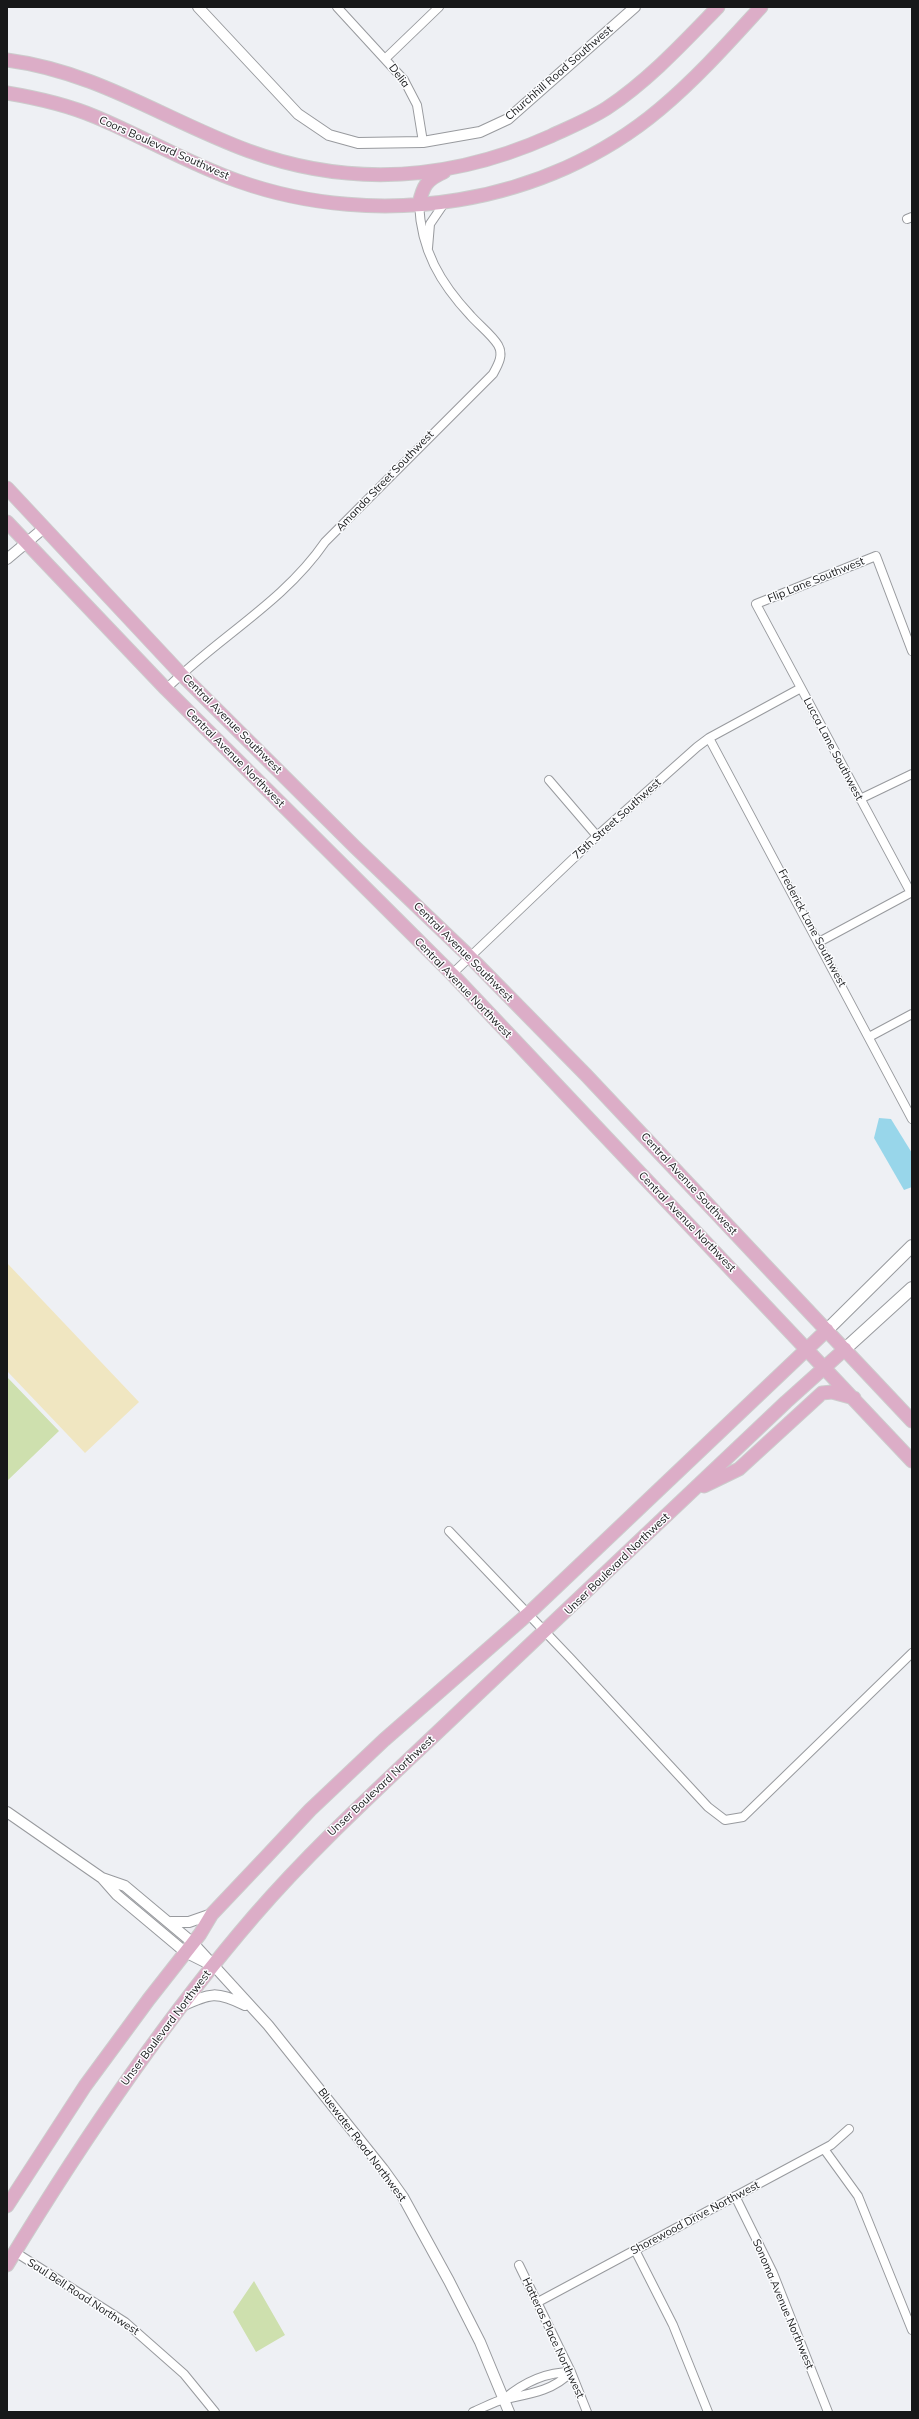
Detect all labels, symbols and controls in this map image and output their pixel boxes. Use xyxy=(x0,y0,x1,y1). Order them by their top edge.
street label: Churchhill Road Southwest xyxy=(503,23,615,123)
street label: Delia xyxy=(386,62,412,90)
street label: Coors Boulevard Southwest xyxy=(97,113,231,183)
street label: Amanda Street Southwest xyxy=(334,428,436,534)
street label: Flip Lane Southwest xyxy=(766,555,866,605)
street label: Central Avenue Southwest xyxy=(180,672,284,776)
street label: Lucca Lane Southwest xyxy=(800,695,866,803)
street label: Central Avenue Northwest xyxy=(183,706,287,810)
street label: 75th Street Southwest xyxy=(570,776,664,862)
street label: Frederick Lane Southwest xyxy=(775,867,849,989)
street label: Central Avenue Southwest xyxy=(411,900,515,1004)
street label: Central Avenue Northwest xyxy=(412,935,514,1041)
street label: Central Avenue Southwest xyxy=(638,1130,740,1238)
street label: Central Avenue Northwest xyxy=(636,1169,738,1275)
street label: Unser Boulevard Northwest xyxy=(562,1510,672,1618)
street label: Unser Boulevard Northwest xyxy=(325,1733,437,1839)
street label: Unser Boulevard Northwest xyxy=(118,1968,214,2088)
street label: Bluewater Road Northwest xyxy=(315,2086,409,2204)
street label: Shorewood Drive Northwest xyxy=(628,2178,762,2258)
street label: Sonoma Avenue Northwest xyxy=(750,2237,816,2371)
street label: Saul Bell Road Northwest xyxy=(25,2256,141,2338)
street label: Hatteras Place Northwest xyxy=(519,2276,587,2400)

